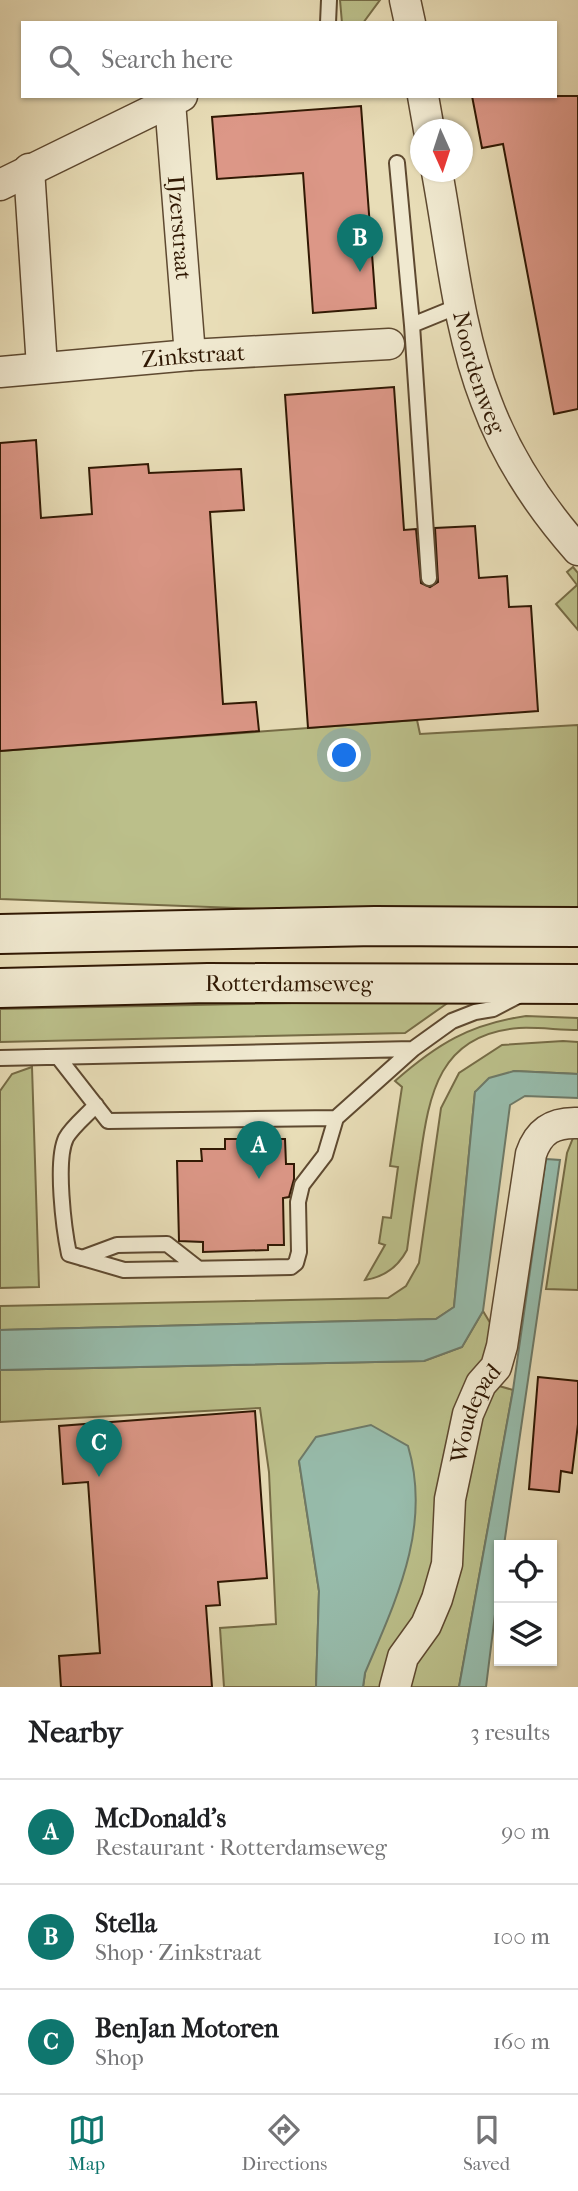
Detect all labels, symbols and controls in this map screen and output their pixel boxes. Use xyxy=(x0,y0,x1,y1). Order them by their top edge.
search box xyxy=(21,21,557,98)
icon: search xyxy=(45,41,83,79)
text: Search here xyxy=(101,44,233,75)
north arrow xyxy=(410,119,473,182)
street label: IJzerstraat xyxy=(162,174,197,281)
pin: B xyxy=(337,214,383,272)
street label: Noordenweg xyxy=(447,309,511,439)
street label: Zinkstraat xyxy=(141,339,246,373)
your location xyxy=(327,738,361,772)
street label: Rotterdamseweg xyxy=(205,970,373,997)
pin: A xyxy=(236,1121,282,1179)
street label: Woudepad xyxy=(445,1358,507,1466)
pin: C xyxy=(76,1419,122,1477)
map controls xyxy=(494,1540,557,1666)
button: locate xyxy=(494,1540,557,1603)
button: layers xyxy=(494,1603,557,1666)
text: Nearby xyxy=(28,1715,123,1750)
text: 3 results xyxy=(470,1719,550,1746)
text: McDonald's xyxy=(95,1803,226,1834)
text: A xyxy=(44,1818,58,1845)
text: 90 m xyxy=(501,1818,550,1845)
text: Restaurant · Rotterdamseweg xyxy=(95,1834,387,1861)
text: Stella xyxy=(95,1908,157,1939)
text: B xyxy=(44,1923,58,1950)
text: 100 m xyxy=(492,1923,550,1950)
text: Shop · Zinkstraat xyxy=(95,1939,262,1966)
text: BenJan Motoren xyxy=(95,2013,279,2044)
text: C xyxy=(43,2028,59,2055)
text: 160 m xyxy=(493,2028,550,2055)
text: Shop xyxy=(95,2044,144,2071)
tab: Map xyxy=(68,2111,106,2175)
tab: Directions xyxy=(242,2111,327,2175)
tab: Saved xyxy=(463,2111,510,2175)

